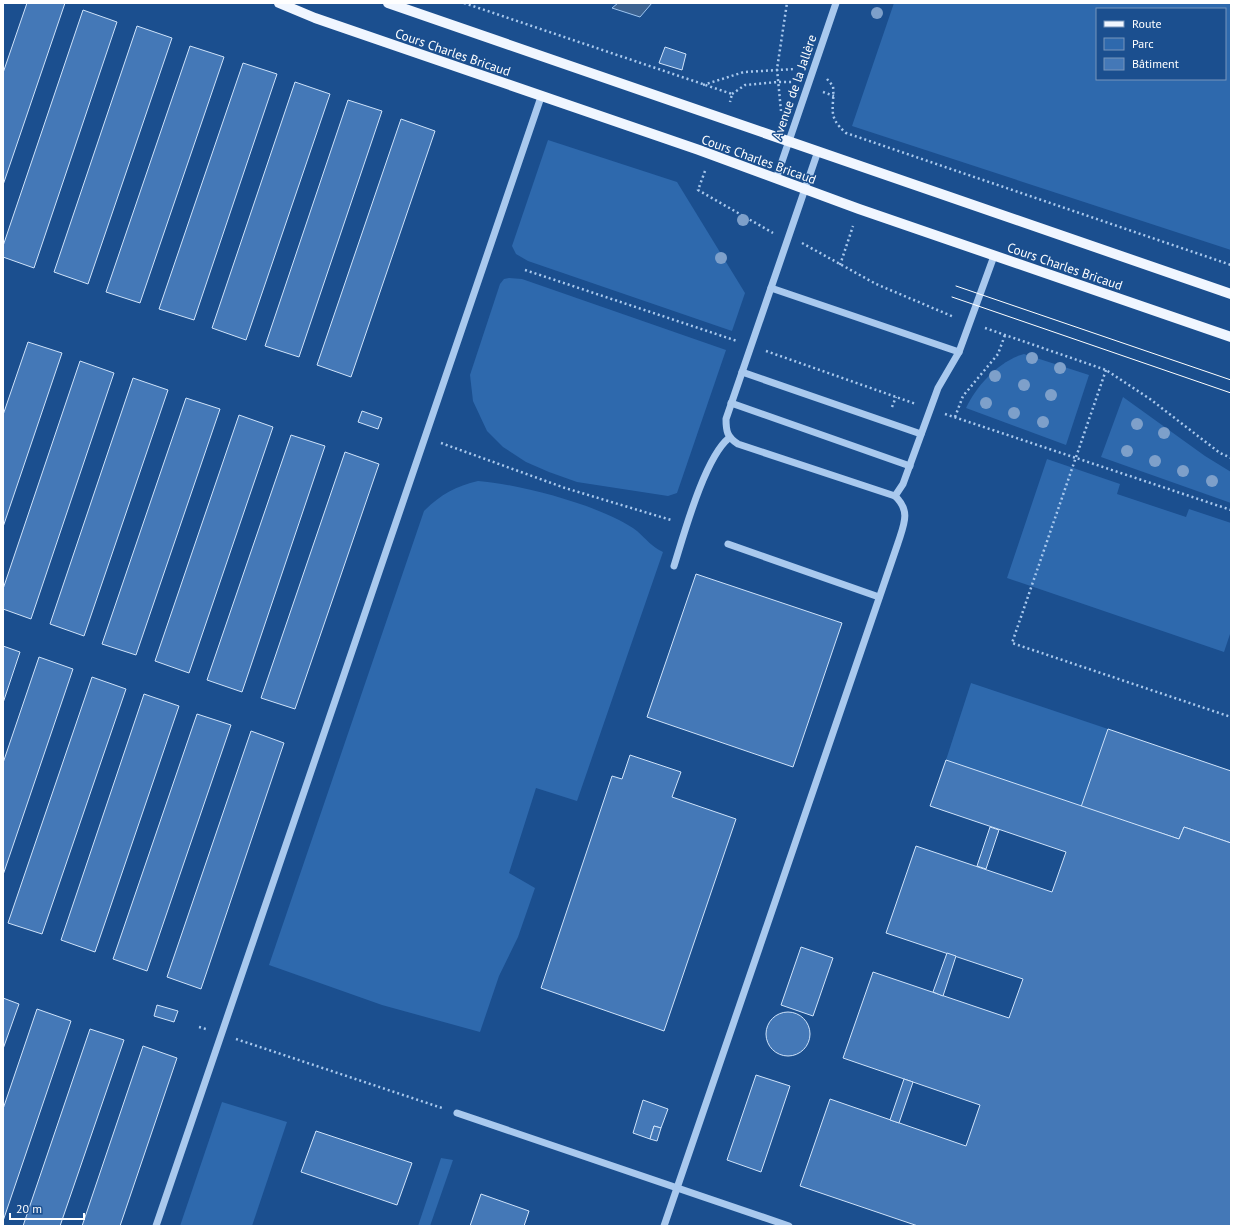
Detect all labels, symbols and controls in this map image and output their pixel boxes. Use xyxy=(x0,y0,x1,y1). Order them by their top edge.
legend xyxy=(1096,8,1226,80)
text: Route xyxy=(1132,16,1162,31)
street label: Cours Charles Bricaud xyxy=(393,25,513,80)
street label: Avenue de la Jallère xyxy=(768,32,820,142)
text: Parc xyxy=(1132,36,1154,51)
text: Bâtiment xyxy=(1132,56,1179,71)
street label: Cours Charles Bricaud xyxy=(699,131,819,188)
street label: Cours Charles Bricaud xyxy=(1005,239,1125,294)
scale bar xyxy=(10,1195,84,1221)
text: 20 m xyxy=(16,1201,42,1216)

